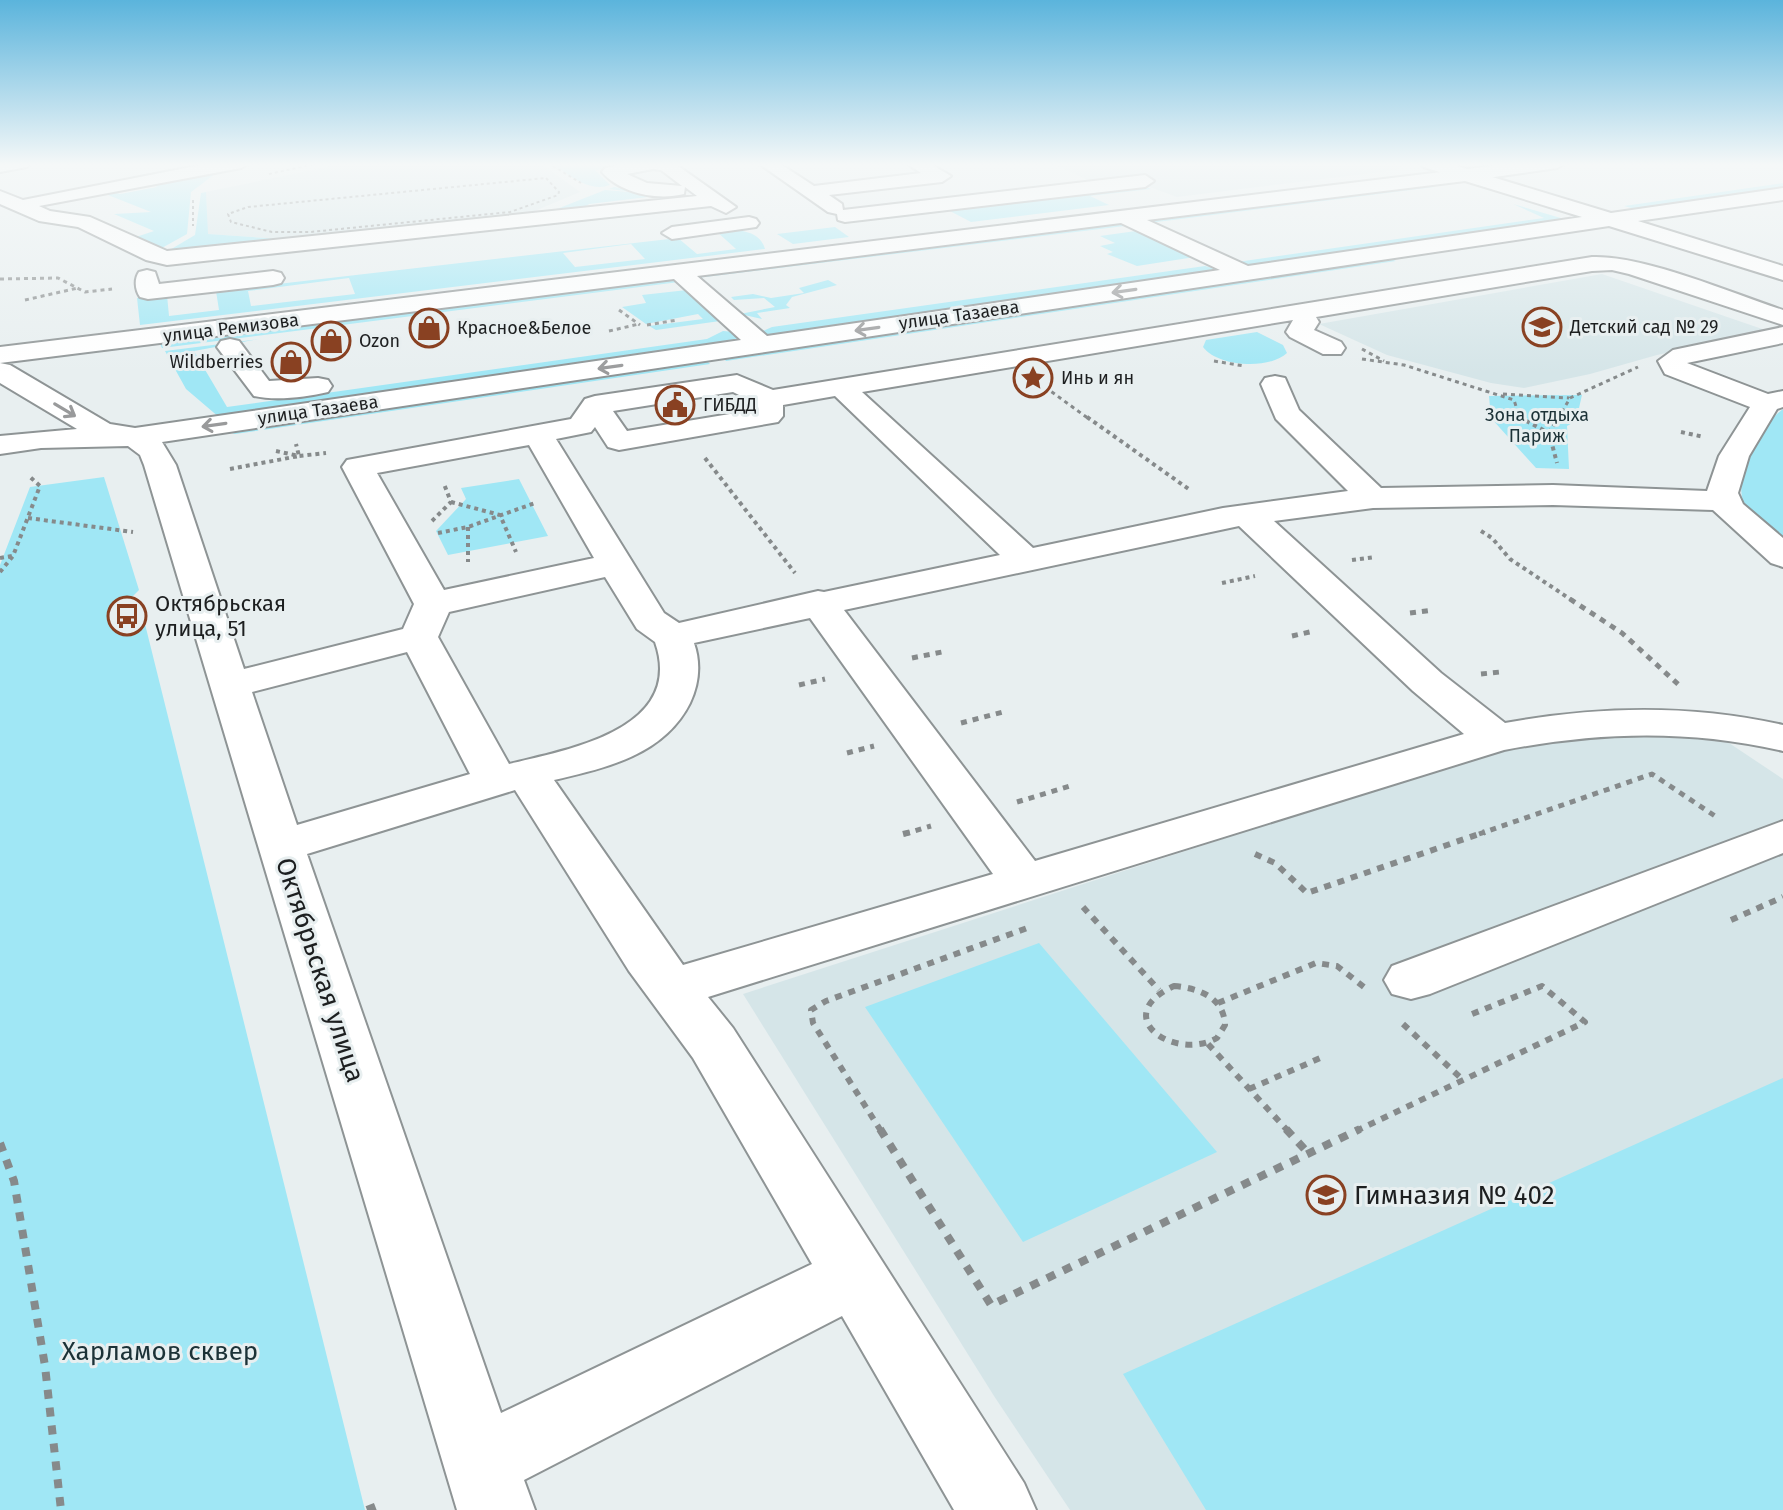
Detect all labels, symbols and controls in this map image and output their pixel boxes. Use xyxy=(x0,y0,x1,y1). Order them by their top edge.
one-way arrow xyxy=(1112,284,1137,299)
street label: улица Тазаева xyxy=(897,296,1021,334)
school or university icon: Детский сад № 29 xyxy=(1521,306,1563,348)
shop icon: Красное&Белое xyxy=(408,307,450,349)
street label: улица Ремизова xyxy=(162,309,300,347)
place label: Детский сад № 29 xyxy=(1569,316,1719,338)
place label: Красное&Белое xyxy=(457,317,591,339)
shop icon: Ozon xyxy=(310,320,352,362)
one-way arrow xyxy=(855,322,880,337)
place label: Ozon xyxy=(359,330,400,352)
shop icon: Wildberries xyxy=(270,341,312,383)
place label: Wildberries xyxy=(169,351,263,373)
place icon: Инь и ян xyxy=(1012,357,1054,399)
one-way arrow xyxy=(597,360,623,375)
place label: Инь и ян xyxy=(1061,367,1134,389)
public building icon: ГИБДД xyxy=(654,384,696,426)
street label: улица Тазаева xyxy=(256,391,380,429)
place label: ГИБДД xyxy=(703,394,757,416)
one-way arrow xyxy=(53,402,76,418)
park label: Зона отдыха Париж xyxy=(1485,404,1589,447)
one-way arrow xyxy=(202,418,227,433)
place label: Октябрьская улица, 51 xyxy=(155,590,286,642)
bus stop icon: Октябрьская улица, 51 xyxy=(106,595,148,637)
street label: Октябрьская улица xyxy=(269,854,371,1086)
school or university icon: Гимназия № 402 xyxy=(1305,1174,1347,1216)
place label: Гимназия № 402 xyxy=(1354,1180,1555,1211)
park label: Харламов сквер xyxy=(62,1336,258,1367)

